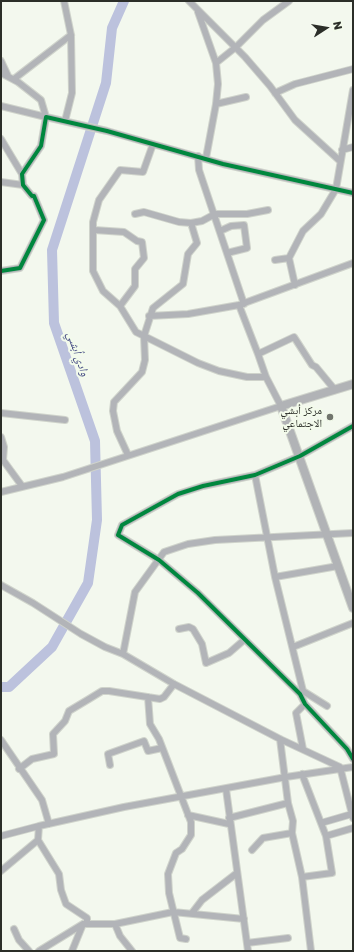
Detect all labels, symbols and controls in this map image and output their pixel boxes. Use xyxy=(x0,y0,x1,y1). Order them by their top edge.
north arrow xyxy=(306,8,346,48)
text: N xyxy=(331,20,345,31)
water label: وادي أبشي xyxy=(64,330,92,378)
place label: مركز أبشي الاجتماعي xyxy=(280,404,322,430)
marker: مركز أبشي الاجتماعي xyxy=(325,412,335,422)

